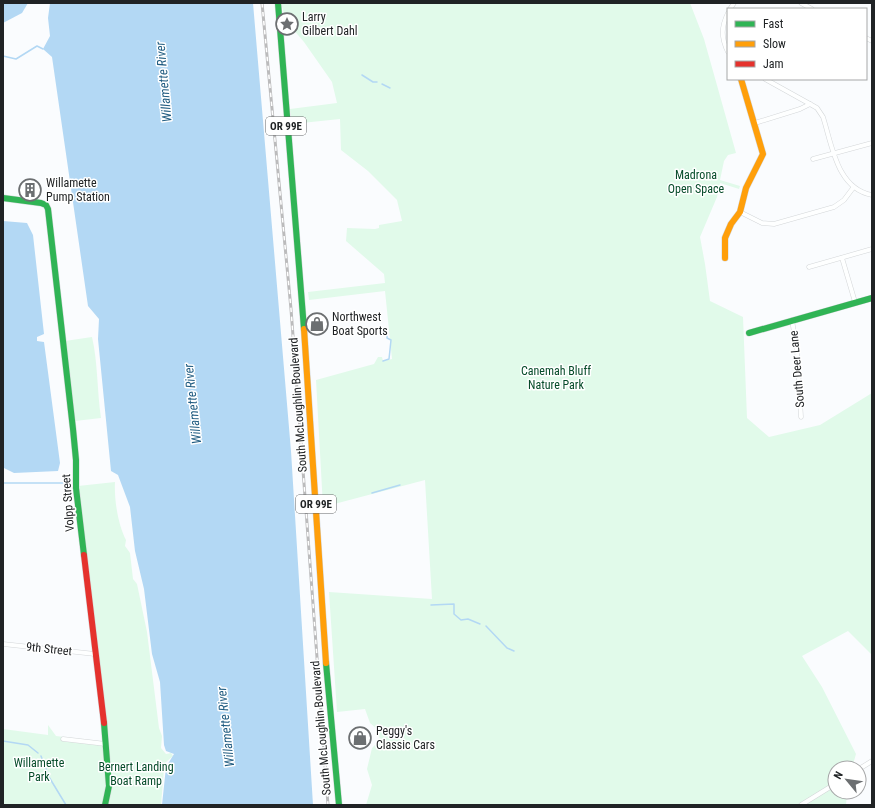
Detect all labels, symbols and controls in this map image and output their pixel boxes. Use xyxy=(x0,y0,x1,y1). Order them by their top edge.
legend xyxy=(727,8,867,80)
place label: Larry Gilbert Dahl xyxy=(302,10,358,38)
place icon: Larry Gilbert Dahl xyxy=(274,11,300,37)
text: Fast xyxy=(763,17,784,31)
text: Slow xyxy=(763,37,786,51)
water label: Willamette River xyxy=(152,40,174,123)
text: Jam xyxy=(763,57,784,71)
road number: OR 99E xyxy=(266,117,306,135)
park label: Madrona Open Space xyxy=(668,168,725,196)
place label: Willamette Pump Station xyxy=(46,176,110,204)
building icon: Willamette Pump Station xyxy=(17,177,43,203)
place label: Northwest Boat Sports xyxy=(332,310,388,338)
shop icon: Northwest Boat Sports xyxy=(304,311,330,337)
street label: South Deer Lane xyxy=(787,329,807,408)
street label: South McLoughlin Boulevard xyxy=(286,337,310,473)
water label: Willamette River xyxy=(181,362,204,445)
park label: Canemah Bluff Nature Park xyxy=(521,364,591,392)
street label: Volpp Street xyxy=(59,473,77,532)
road number: OR 99E xyxy=(296,495,336,513)
street label: 9th Street xyxy=(25,640,73,658)
street label: South McLoughlin Boulevard xyxy=(308,660,334,796)
water label: Willamette River xyxy=(214,685,237,768)
place label: Peggy's Classic Cars xyxy=(376,724,435,752)
shop icon: Peggy's Classic Cars xyxy=(347,725,373,751)
park label: Willamette Park xyxy=(14,756,65,784)
park label: Bernert Landing Boat Ramp xyxy=(98,760,174,788)
north arrow xyxy=(827,760,867,800)
text: N xyxy=(831,769,846,781)

